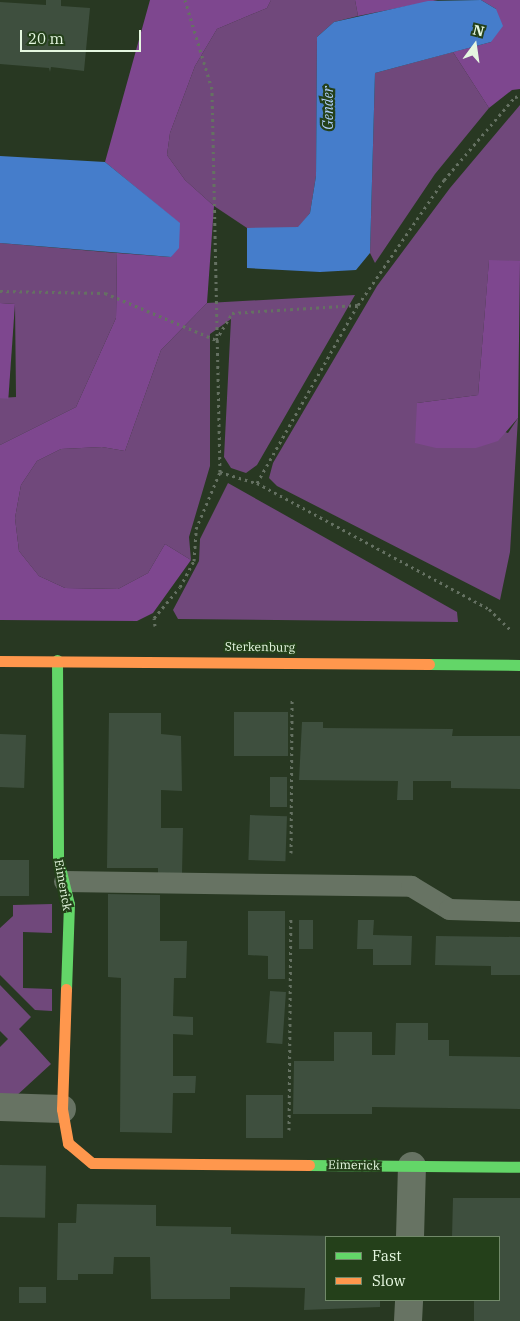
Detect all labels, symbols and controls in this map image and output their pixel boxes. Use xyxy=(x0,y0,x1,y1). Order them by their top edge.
scale bar xyxy=(22,20,144,52)
north arrow xyxy=(450,20,500,70)
text: N xyxy=(471,20,486,41)
text: 20 m xyxy=(28,29,64,48)
water label: Gender xyxy=(320,86,336,130)
street label: Sterkenburg xyxy=(225,639,295,655)
street label: Eimerick xyxy=(51,858,75,912)
street label: Eimerick xyxy=(328,1157,380,1173)
legend xyxy=(325,1236,500,1301)
text: Fast xyxy=(372,1246,402,1265)
text: Slow xyxy=(372,1271,405,1290)

